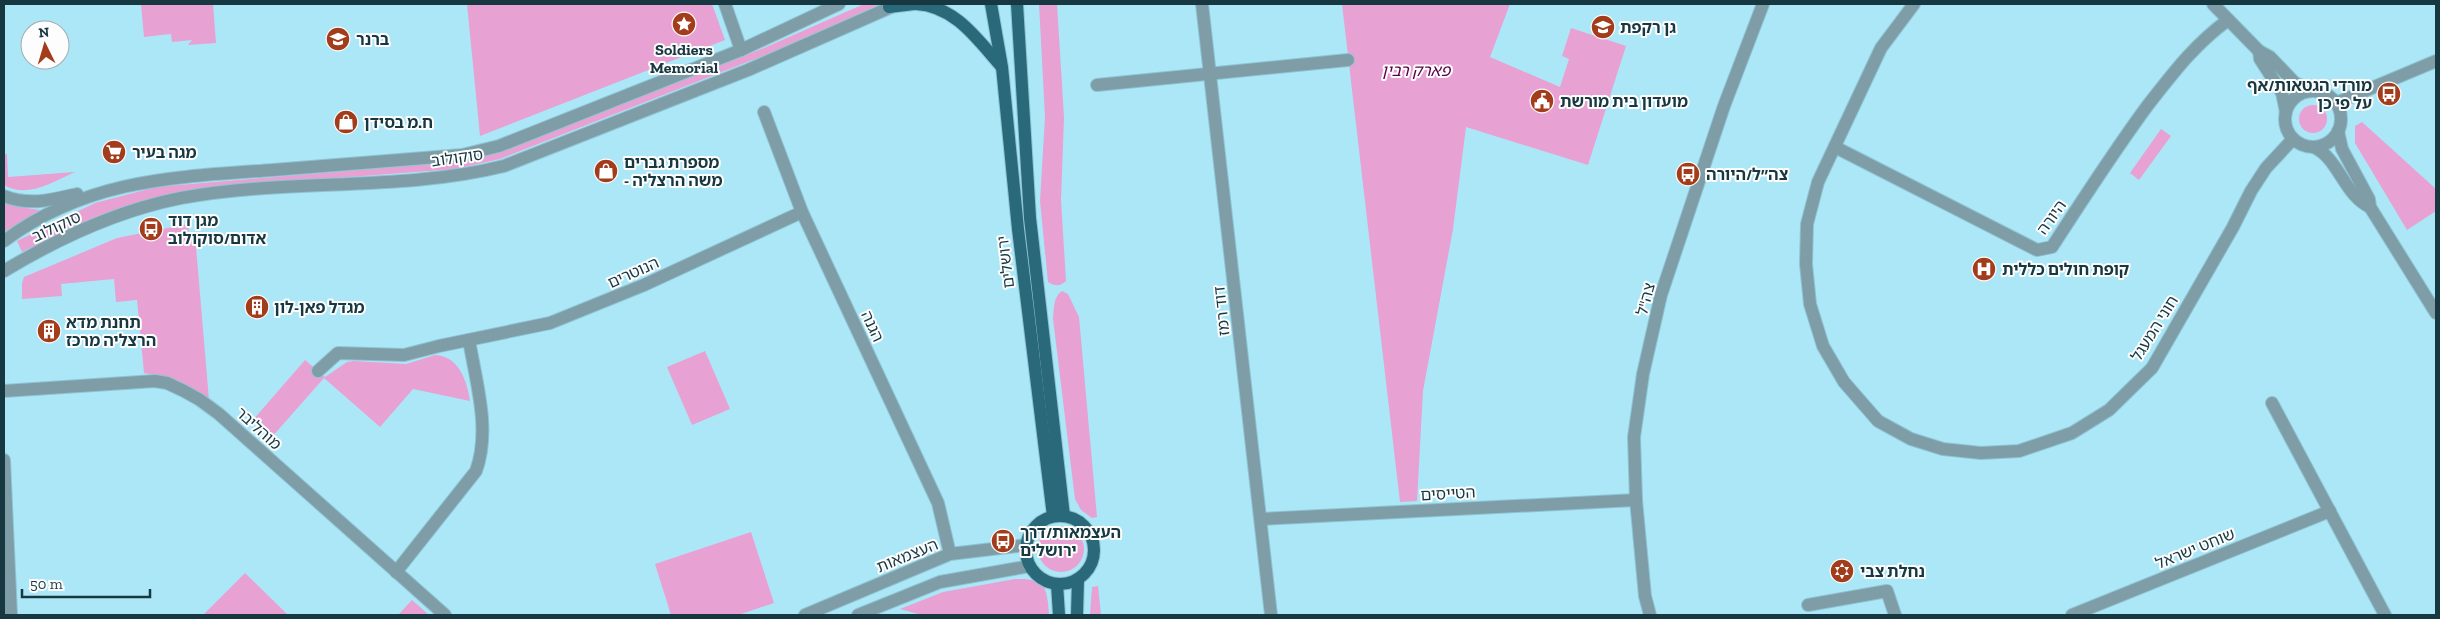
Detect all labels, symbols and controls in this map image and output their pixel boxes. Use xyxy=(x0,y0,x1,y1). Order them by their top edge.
place icon: Soldiers Memorial xyxy=(671,11,697,37)
school or university icon: גן רקפת xyxy=(1590,14,1616,40)
place label: גן רקפת xyxy=(1620,18,1676,37)
north arrow xyxy=(20,20,70,70)
text: N xyxy=(38,24,50,41)
school or university icon: ברנר xyxy=(325,26,351,52)
place label: ברנר xyxy=(356,30,390,49)
place label: Soldiers Memorial xyxy=(650,40,719,77)
park label: פארק רבין xyxy=(1382,61,1452,80)
place label: מורדי הגטאות/אף על פי כן xyxy=(2247,76,2372,113)
bus stop icon: מורדי הגטאות/אף על פי כן xyxy=(2376,81,2402,107)
public building icon: מועדון בית מורשת xyxy=(1529,88,1555,114)
place label: מועדון בית מורשת xyxy=(1560,92,1688,111)
shop icon: ח.מ בסידן xyxy=(333,109,359,135)
place label: ח.מ בסידן xyxy=(364,113,433,132)
supermarket icon: מגה בעיר xyxy=(101,139,127,165)
place label: מגה בעיר xyxy=(132,143,197,162)
street label: סוקולוב xyxy=(430,144,484,171)
place label: מספרת גברים - משה הרצליה xyxy=(624,153,723,190)
shop icon: מספרת גברים - משה הרצליה xyxy=(593,158,619,184)
bus stop icon: צה״ל/היורה xyxy=(1675,161,1701,187)
place label: צה״ל/היורה xyxy=(1706,165,1788,184)
street label: היורה xyxy=(2033,196,2070,238)
street label: סוקולוב xyxy=(29,207,84,246)
place label: מגן דוד אדום/סוקולוב xyxy=(168,211,266,248)
bus stop icon: מגן דוד אדום/סוקולוב xyxy=(138,216,164,242)
street label: ירושלים xyxy=(993,235,1018,289)
street label: הנוטרים xyxy=(605,253,662,292)
hospital icon: קופת חולים כללית xyxy=(1971,256,1997,282)
place label: קופת חולים כללית xyxy=(2002,260,2130,279)
street label: צה"ל xyxy=(1632,281,1659,318)
street label: דוד רמז xyxy=(1209,285,1234,337)
street label: חוני המעגל xyxy=(2127,292,2182,365)
building icon: מגדל פאן-לון xyxy=(244,294,270,320)
place label: מגדל פאן-לון xyxy=(274,298,365,317)
street label: הגנה xyxy=(857,308,888,345)
place label: תחנת מדא הרצליה מרכז xyxy=(66,313,156,350)
building icon: תחנת מדא הרצליה מרכז xyxy=(36,318,62,344)
street label: מוהליבר xyxy=(232,403,285,454)
street label: הטייסים xyxy=(1420,483,1476,504)
place label: העצמאות/דרך ירושלים xyxy=(1020,523,1121,560)
street label: שוחט ישראל xyxy=(2153,524,2238,573)
bus stop icon: העצמאות/דרך ירושלים xyxy=(990,528,1016,554)
street label: העצמאות xyxy=(874,535,941,576)
synagogue icon: נחלת צבי xyxy=(1829,558,1855,584)
place label: נחלת צבי xyxy=(1860,562,1925,581)
scale bar xyxy=(22,566,150,598)
text: 50 m xyxy=(30,575,63,593)

